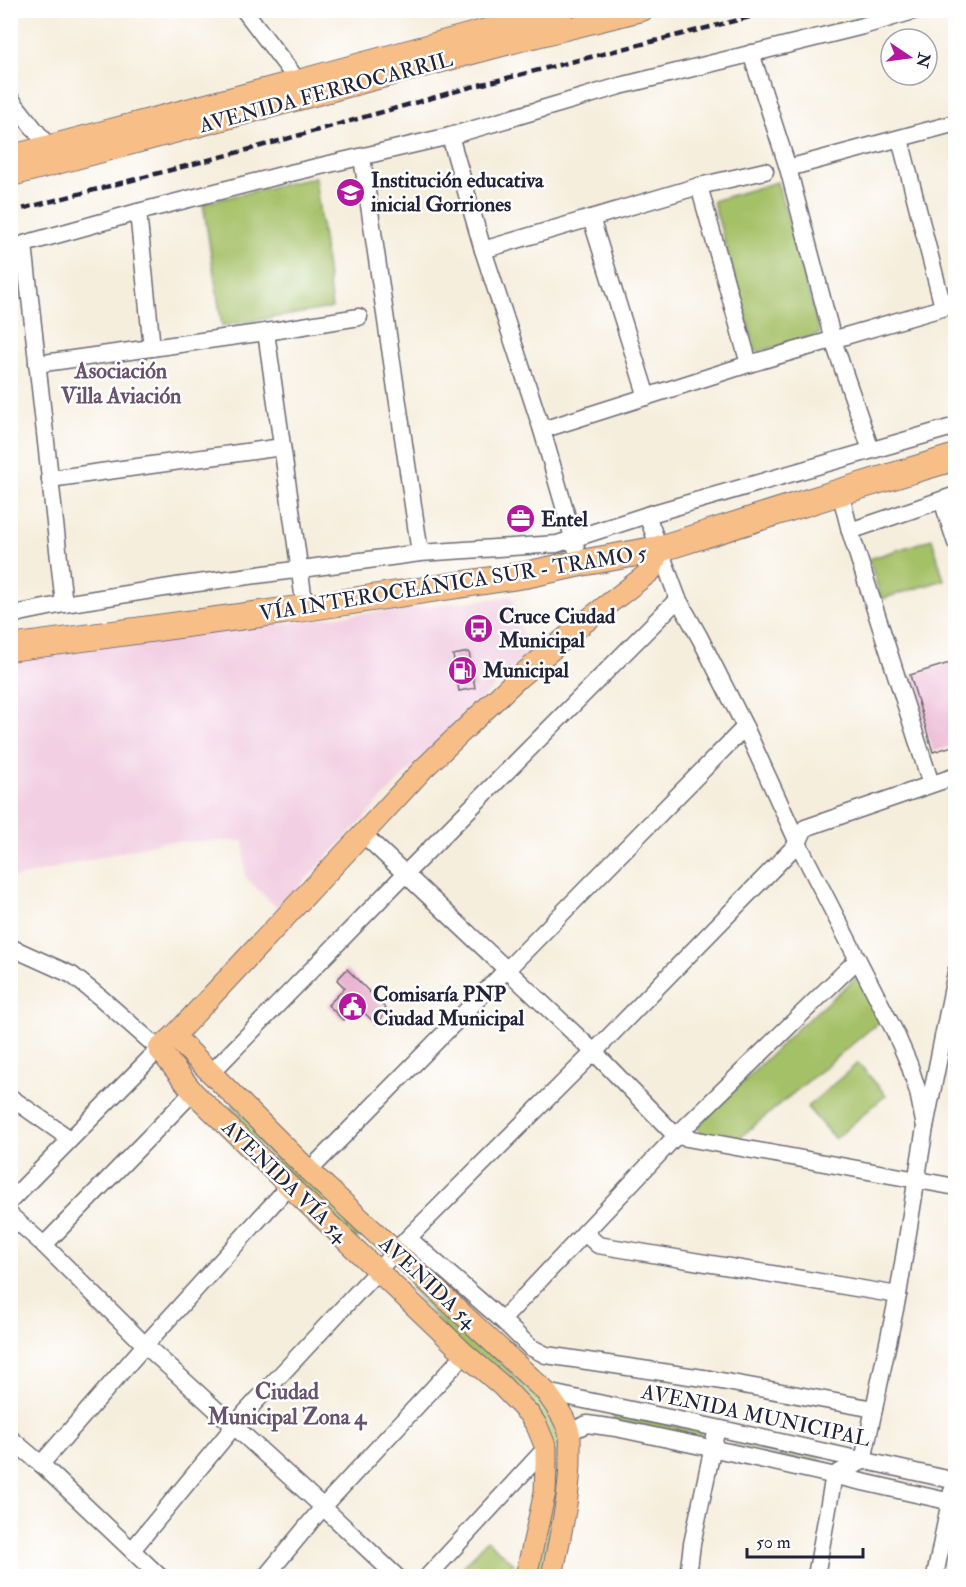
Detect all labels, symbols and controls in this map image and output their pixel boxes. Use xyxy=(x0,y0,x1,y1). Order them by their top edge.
north arrow xyxy=(879,27,939,87)
street label: AVENIDA FERROCARRIL xyxy=(195,46,456,140)
text: N xyxy=(911,50,934,70)
place label: Institución educativa inicial Gorriones xyxy=(370,167,545,218)
school or university icon: Institución educativa inicial Gorriones xyxy=(334,176,366,208)
district label: Asociación Villa Aviación xyxy=(60,357,182,410)
office icon: Entel xyxy=(504,503,536,535)
place label: Entel xyxy=(541,506,588,533)
street label: VÍA INTEROCEÁNICA SUR - TRAMO 5 xyxy=(257,539,649,627)
place label: Cruce Ciudad Municipal xyxy=(498,603,616,654)
bus stop icon: Cruce Ciudad Municipal xyxy=(462,612,494,644)
fuel station icon: Municipal xyxy=(446,654,478,686)
place label: Municipal xyxy=(482,657,569,684)
place label: Comisaría PNP Ciudad Municipal xyxy=(373,981,525,1032)
public building icon: Comisaría PNP Ciudad Municipal xyxy=(336,990,368,1022)
street label: AVENIDA VÍA 54 xyxy=(215,1114,355,1250)
street label: AVENIDA 54 xyxy=(372,1230,483,1336)
district label: Ciudad Municipal Zona 4 xyxy=(207,1378,368,1432)
street label: AVENIDA MUNICIPAL xyxy=(638,1378,873,1453)
scale bar xyxy=(747,1521,862,1559)
text: 50 m xyxy=(756,1531,791,1554)

